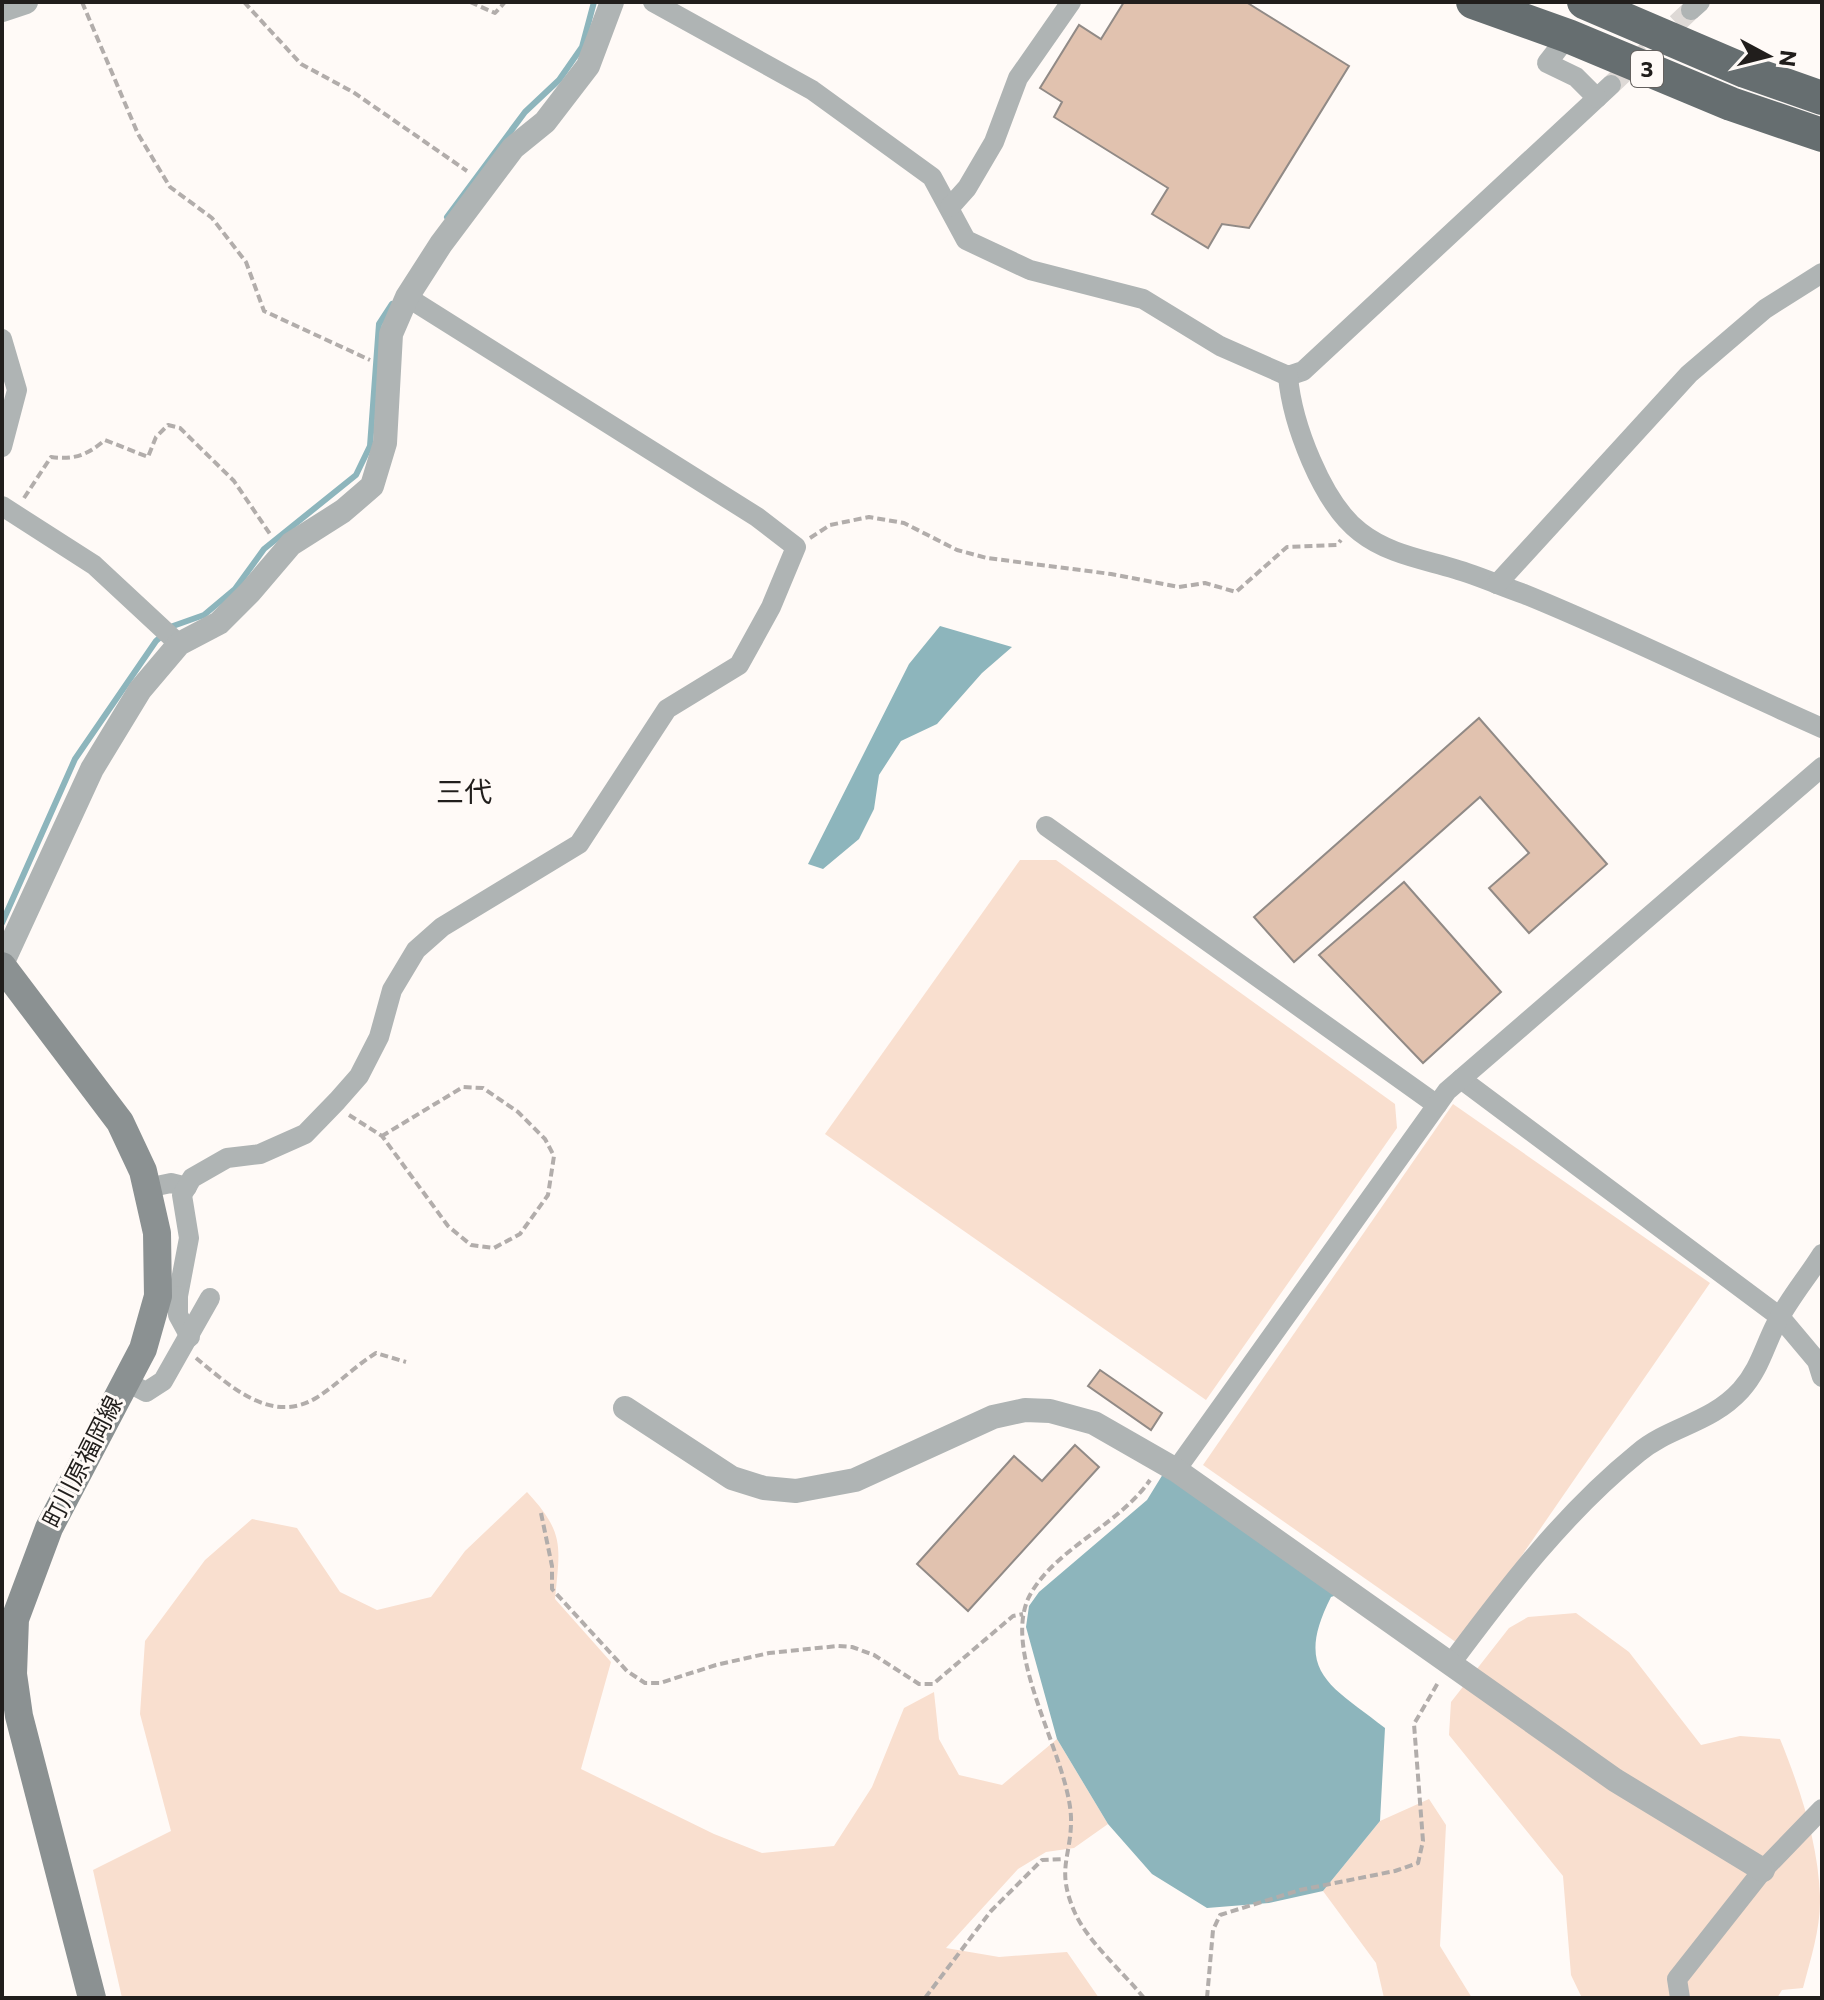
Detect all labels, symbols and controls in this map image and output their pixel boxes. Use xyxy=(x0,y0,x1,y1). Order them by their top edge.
north arrow xyxy=(1728,16,1808,96)
text: N xyxy=(1774,49,1803,68)
road number: 3 xyxy=(1631,51,1663,87)
district label: 三代 xyxy=(436,774,492,808)
street label: 町川原福岡線 xyxy=(36,1391,127,1532)

